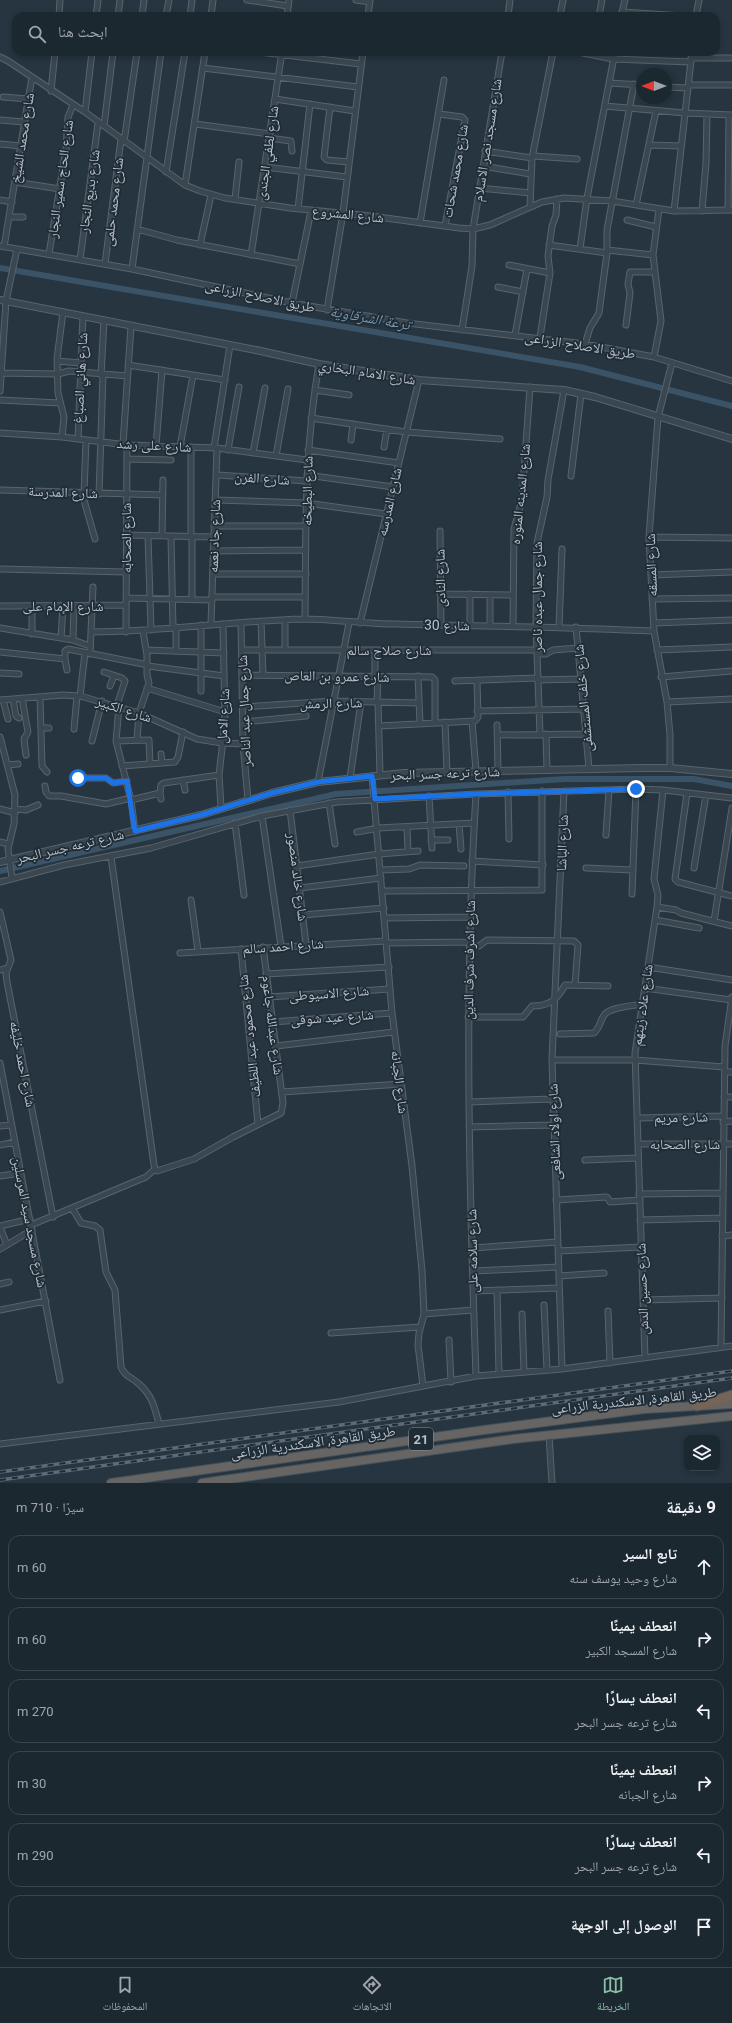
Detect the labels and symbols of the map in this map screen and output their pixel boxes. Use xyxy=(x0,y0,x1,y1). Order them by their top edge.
north arrow xyxy=(636,68,672,104)
street label: شارع مسجد نصر الاسلام xyxy=(469,77,507,203)
street label: شارع محمد الشيخ xyxy=(7,91,39,185)
street label: شارع لطفي الجندى xyxy=(252,105,285,202)
street label: شارع الحاج سمير النجار xyxy=(44,119,78,241)
street label: شارع محمد شحات xyxy=(439,123,473,219)
street label: شارع بديع النجار xyxy=(75,148,105,235)
street label: شارع محمد حلمى xyxy=(100,157,128,248)
street label: شارع المشروع xyxy=(311,202,385,228)
street label: طريق الاصلاح الزراعى xyxy=(203,277,316,317)
water label: ترعة الشرقاوية xyxy=(329,302,415,335)
street label: طريق الاصلاح الزراعى xyxy=(523,328,637,364)
street label: شارع هاني الصباغ xyxy=(70,332,94,424)
street label: شارع الامام البخاري xyxy=(317,356,417,391)
street label: شارع على رشد xyxy=(116,435,192,457)
street label: شارع المدينه المنوره xyxy=(507,443,535,545)
street label: شارع البطيخه xyxy=(298,456,318,526)
street label: شارع المدرسه xyxy=(373,466,407,538)
street label: شارع الفرن xyxy=(234,468,290,490)
street label: شارع المدرسة xyxy=(28,483,98,503)
street label: شارع جاد نعمه xyxy=(205,499,225,573)
street label: شارع الصحابه xyxy=(118,503,136,573)
street label: شارع المسقه xyxy=(642,533,662,597)
street label: شارع جمال عبده ناصر xyxy=(529,541,547,654)
street label: شارع النادى xyxy=(431,549,451,607)
street label: شارع الإمام على xyxy=(22,598,104,616)
street label: شارع 30 xyxy=(424,617,470,635)
street label: شارع صلاح سالم xyxy=(346,642,432,660)
street label: شارع خلف المستشفى xyxy=(570,643,598,753)
street label: شارع جمال عبد الناصر xyxy=(234,655,256,768)
street label: شارع عمرو بن العاص xyxy=(284,667,390,687)
street label: شارع الامل xyxy=(214,688,234,744)
street label: شارع الكبير xyxy=(93,692,154,727)
street label: شارع الرمش xyxy=(300,694,363,714)
street label: شارع ترعه جسر البحر xyxy=(389,763,500,785)
route start xyxy=(69,769,87,787)
route end xyxy=(627,780,645,798)
street label: شارع الباشا xyxy=(553,814,573,872)
street label: شارع ترعه جسر البحر xyxy=(14,826,126,868)
street label: شارع خالد منصور xyxy=(283,831,311,922)
street label: شارع اشرف شرف الدين xyxy=(460,900,480,1020)
street label: شارع احمد سالم xyxy=(242,935,324,959)
street label: شارع علاء زينهم xyxy=(628,963,658,1047)
street label: شارع محمود عبد اللطيف xyxy=(235,973,265,1098)
street label: شارع عبدالله جاعوم xyxy=(257,974,287,1076)
street label: شارع الاسيوطى xyxy=(288,982,370,1006)
street label: شارع عيد شوقى xyxy=(290,1006,374,1030)
street label: شارع احمد خليفه xyxy=(5,1020,39,1109)
street label: شارع الجبانه xyxy=(386,1049,412,1115)
street label: شارع اولاد الشافعى xyxy=(544,1083,566,1181)
street label: شارع مريم xyxy=(654,1109,708,1127)
street label: شارع الصحابه xyxy=(650,1136,720,1154)
street label: شارع مسجد سيد المرسلين xyxy=(7,1155,51,1289)
street label: شارع سلامه على xyxy=(463,1209,483,1293)
street label: شارع حسين الدش xyxy=(632,1243,654,1335)
street label: طريق القاهرة, الاسكندرية الزراعى xyxy=(550,1383,718,1419)
street label: طريق القاهرة, الاسكندرية الزراعى xyxy=(229,1422,397,1463)
road number: 21 xyxy=(409,1428,433,1450)

